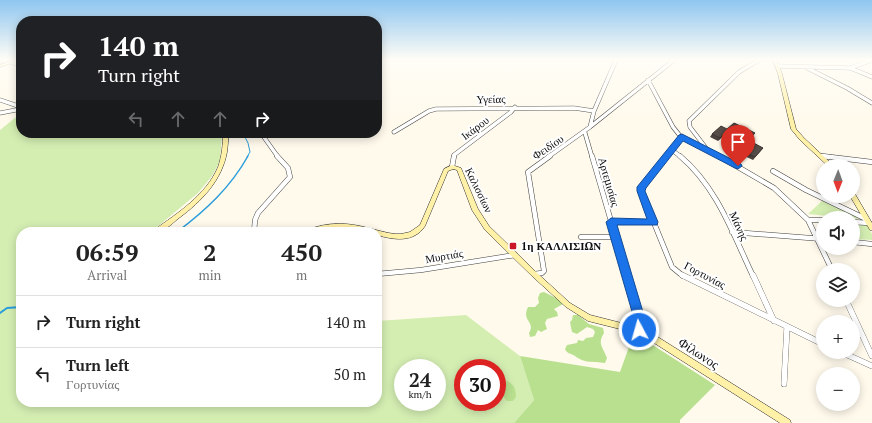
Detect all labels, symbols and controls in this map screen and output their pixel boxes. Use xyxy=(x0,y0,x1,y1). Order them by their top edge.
text: 140 m xyxy=(98,27,179,64)
icon: right xyxy=(32,32,84,84)
text: Turn right xyxy=(98,63,180,87)
street label: Υγείας xyxy=(476,92,506,106)
icon: left xyxy=(125,108,147,130)
icon: ahead xyxy=(167,108,189,130)
icon: ahead xyxy=(209,108,231,130)
icon: right xyxy=(251,108,273,130)
street label: Ικάρου xyxy=(458,113,492,143)
pin xyxy=(721,125,755,166)
street label: Φειδίου xyxy=(530,131,567,163)
icon: arrive xyxy=(727,131,749,153)
street label: Αρτεμισίας xyxy=(595,156,623,209)
north arrow xyxy=(816,159,860,203)
map controls xyxy=(816,159,860,411)
street label: Καλισσίων xyxy=(462,165,496,215)
street label: Μάνης xyxy=(726,209,752,243)
button: sound xyxy=(816,211,860,255)
text: 06:59 xyxy=(76,236,138,268)
text: 2 xyxy=(203,236,217,268)
text: 450 xyxy=(281,236,322,268)
place label: 1η ΚΑΛΛΙΣΙΩΝ xyxy=(521,239,601,253)
marker: 1η ΚΑΛΛΙΣΙΩΝ xyxy=(508,241,518,251)
street label: Μυρτιάς xyxy=(424,246,465,266)
street label: Γορτυνίας xyxy=(682,258,729,292)
button: layers xyxy=(816,263,860,307)
text: Arrival xyxy=(87,266,127,284)
text: min xyxy=(198,266,221,284)
text: m xyxy=(296,266,307,284)
position arrow xyxy=(618,309,660,351)
icon: right xyxy=(32,311,54,333)
text: Turn right xyxy=(66,312,141,332)
text: 140 m xyxy=(325,312,366,332)
button: + xyxy=(816,315,860,359)
street label: Φίλωνος xyxy=(675,333,724,373)
text: Turn left xyxy=(66,355,130,375)
speed limit sign: 30 xyxy=(454,359,506,411)
icon: left xyxy=(32,363,54,385)
text: 50 m xyxy=(333,364,366,384)
text: 24 xyxy=(409,366,431,393)
button: − xyxy=(816,367,860,411)
text: Γορτυνίας xyxy=(66,375,120,393)
text: km/h xyxy=(408,388,432,401)

